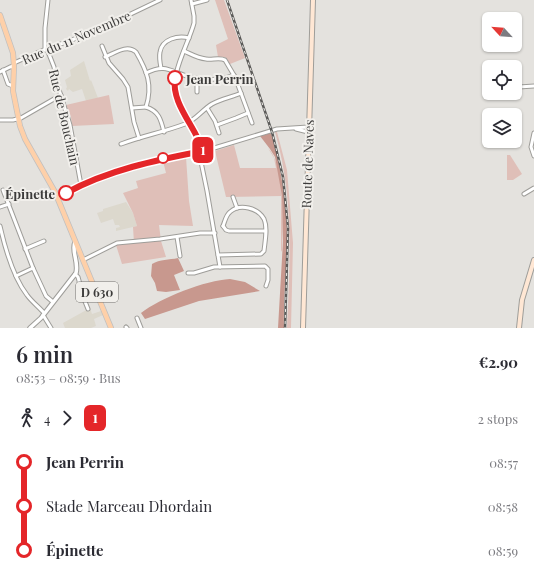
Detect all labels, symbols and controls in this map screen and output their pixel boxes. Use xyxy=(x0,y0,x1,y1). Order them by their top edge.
street label: Rue du 11 Novembre xyxy=(19,6,133,68)
north arrow xyxy=(482,12,522,52)
map controls xyxy=(482,12,522,148)
button: locate xyxy=(482,60,522,100)
street label: Rue de Bouchain xyxy=(46,67,84,167)
marker: Jean Perrin xyxy=(167,70,183,86)
place label: Jean Perrin xyxy=(185,70,254,87)
button: layers xyxy=(482,108,522,148)
street label: Route de Naves xyxy=(297,119,317,209)
line badge: 1 xyxy=(190,137,216,163)
text: 1 xyxy=(200,140,206,159)
unlabelled marker xyxy=(157,152,169,164)
place label: Épinette xyxy=(5,185,55,202)
marker: Épinette xyxy=(58,185,74,201)
road number: D 630 xyxy=(76,282,118,302)
text: 6 min xyxy=(16,339,73,369)
text: €2.90 xyxy=(479,352,518,372)
text: 08:53 – 08:59 · Bus xyxy=(16,369,121,386)
icon: walk xyxy=(16,407,38,429)
icon: forward xyxy=(56,407,78,429)
text: 1 xyxy=(92,408,98,427)
text: 4 xyxy=(44,410,50,427)
text: 2 stops xyxy=(478,410,518,427)
text: Jean Perrin xyxy=(46,452,124,472)
text: 08:57 xyxy=(489,454,518,471)
text: Stade Marceau Dhordain xyxy=(46,496,212,516)
text: 08:58 xyxy=(488,498,518,515)
text: Épinette xyxy=(46,540,104,560)
text: 08:59 xyxy=(488,542,518,559)

